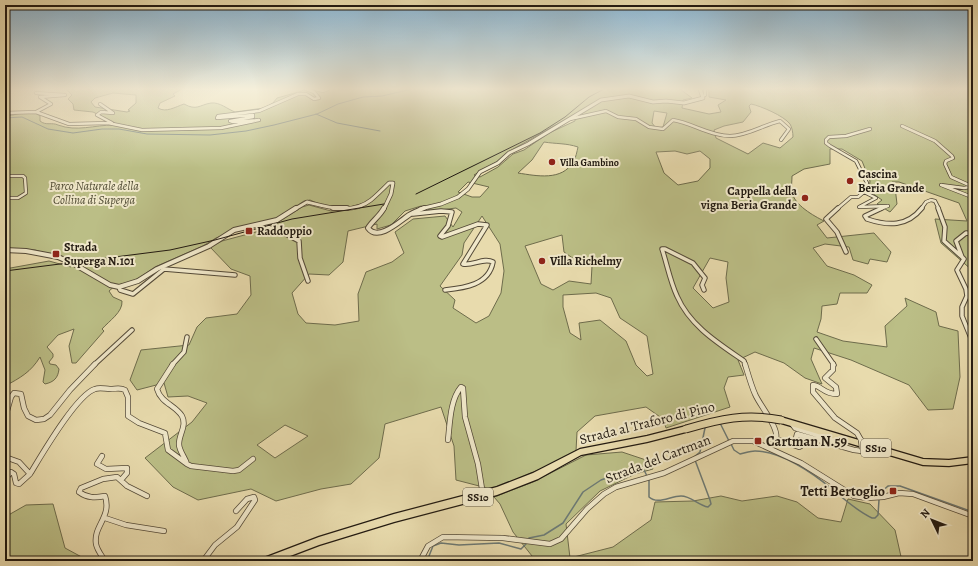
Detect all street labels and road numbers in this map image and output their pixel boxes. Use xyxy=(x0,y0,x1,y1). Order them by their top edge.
street label: Strada al Traforo di Pino xyxy=(577,397,717,449)
street label: Strada del Cartman xyxy=(602,430,714,488)
road number: SS10 xyxy=(861,439,891,457)
road number: SS10 xyxy=(463,488,493,506)

